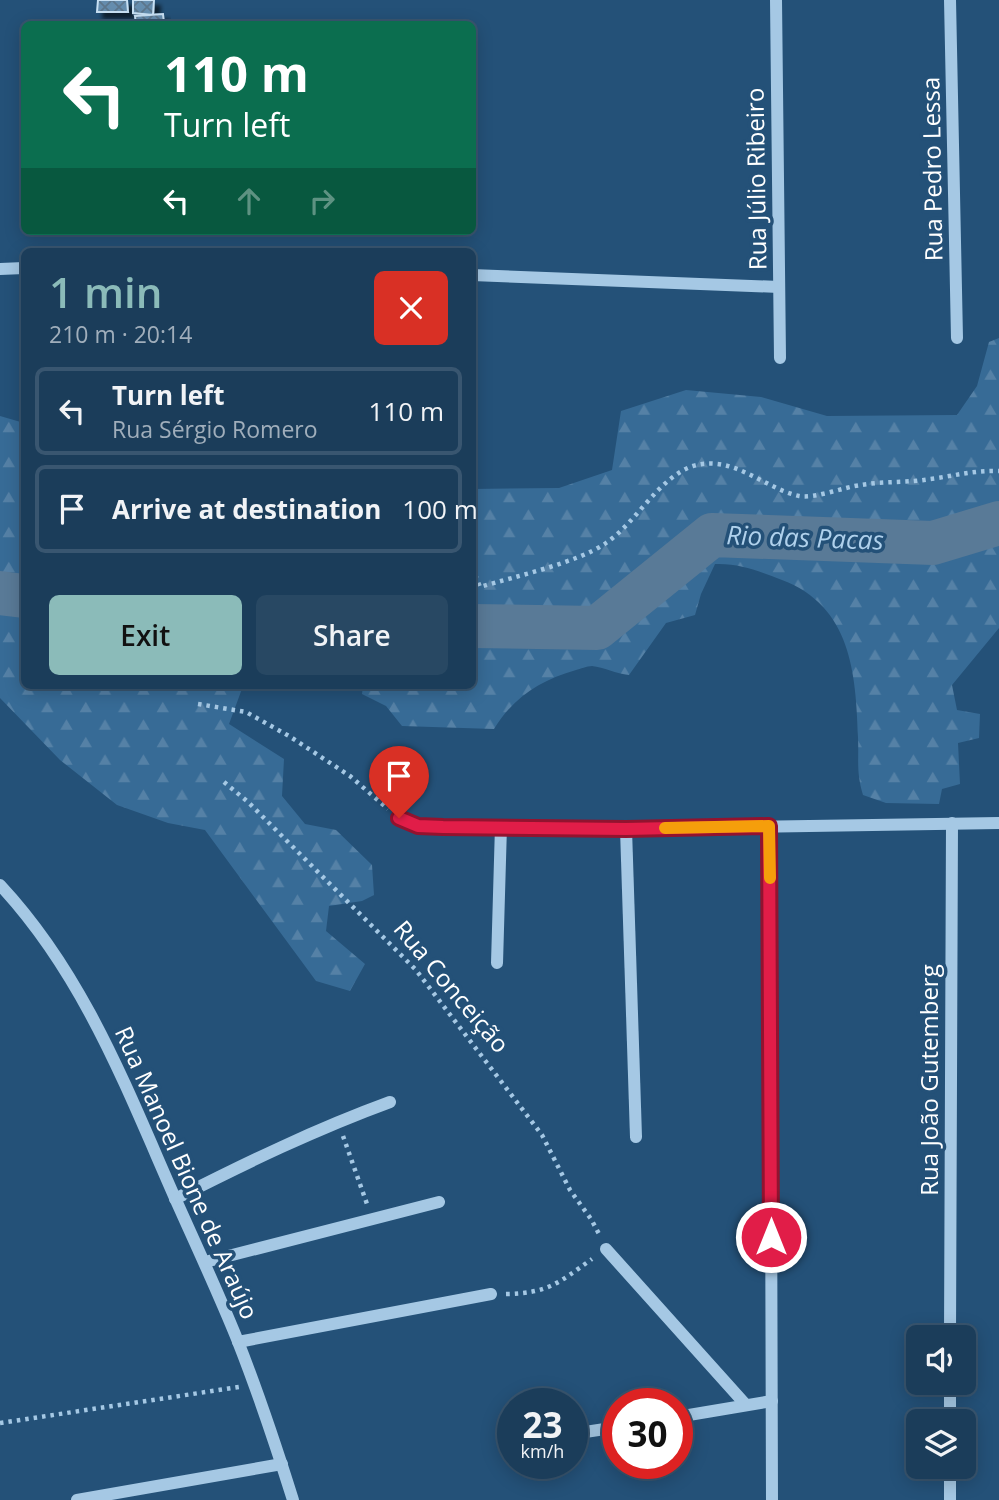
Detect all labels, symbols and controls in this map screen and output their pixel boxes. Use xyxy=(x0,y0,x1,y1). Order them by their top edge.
text: 110 m xyxy=(164,40,309,106)
icon: left xyxy=(49,49,140,140)
street label: Rua Pedro Lessa xyxy=(913,77,950,262)
street label: Rua Júlio Ribeiro xyxy=(737,88,774,270)
text: Turn left xyxy=(164,103,290,146)
icon: left xyxy=(157,182,195,220)
icon: ahead xyxy=(230,182,268,220)
icon: right xyxy=(303,182,341,220)
text: 1 min xyxy=(49,263,162,320)
button: close xyxy=(374,271,448,345)
text: 210 m · 20:14 xyxy=(49,318,192,350)
text: Turn left xyxy=(112,377,224,413)
icon: left xyxy=(53,392,91,430)
text: 110 m xyxy=(369,393,444,429)
text: Rua Sérgio Romero xyxy=(112,413,318,445)
icon: arrive xyxy=(53,490,91,528)
text: Arrive at destination xyxy=(112,491,381,527)
text: 100 m xyxy=(402,491,478,527)
water label: Rio das Pacas xyxy=(726,516,884,558)
button: Exit xyxy=(49,595,242,675)
button: Share xyxy=(256,595,448,675)
pin xyxy=(369,746,429,818)
icon: arrive xyxy=(380,757,418,795)
street label: Rua Conceição xyxy=(387,913,517,1059)
street label: Rua João Gutemberg xyxy=(912,964,945,1196)
street label: Rua Manoel Bione de Araújo xyxy=(108,1021,267,1324)
position arrow xyxy=(734,1200,808,1274)
map controls xyxy=(906,1325,976,1479)
button: sound xyxy=(906,1325,976,1395)
speed limit sign: 30 xyxy=(602,1388,693,1479)
text: 23 xyxy=(522,1401,563,1448)
button: layers xyxy=(906,1409,976,1479)
text: km/h xyxy=(521,1439,564,1463)

